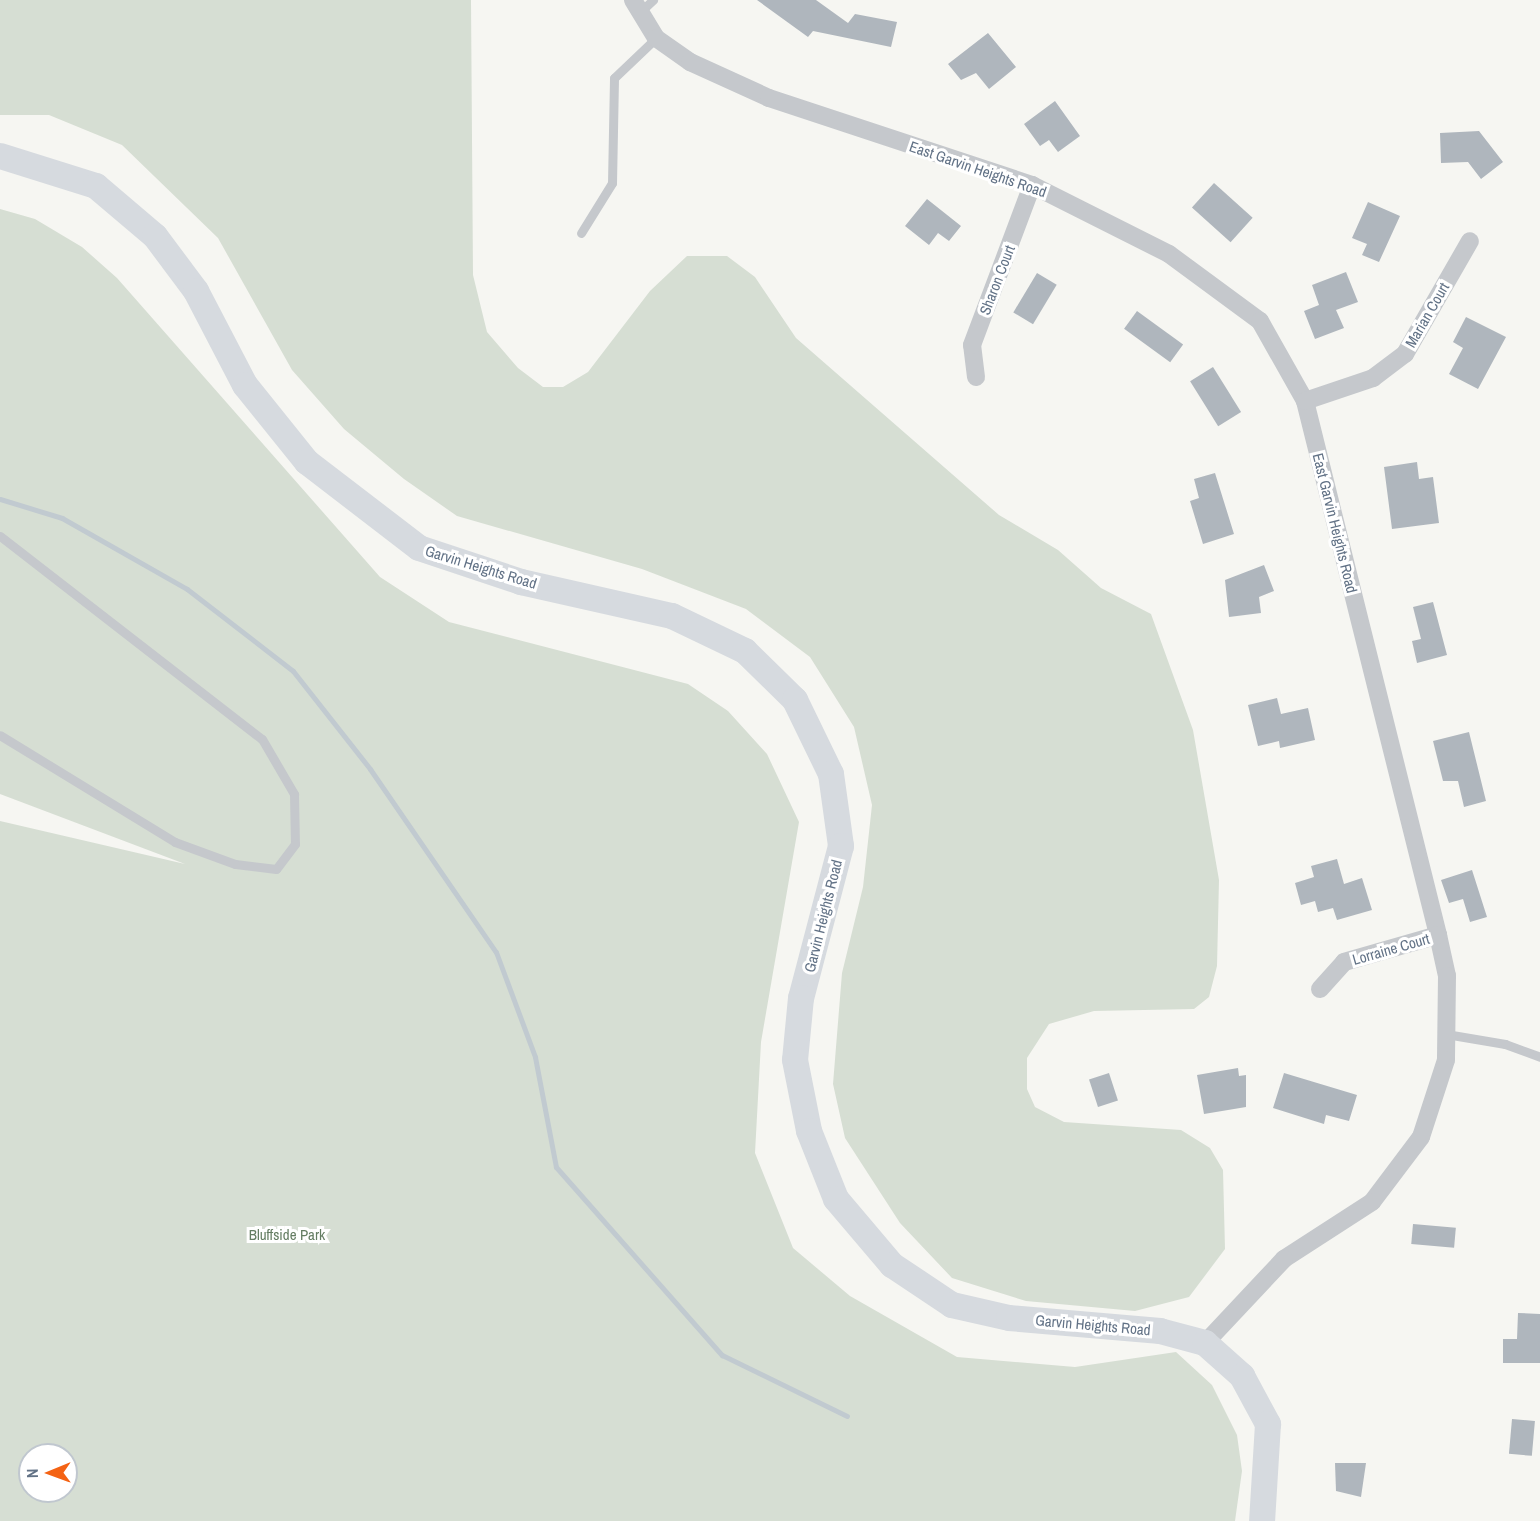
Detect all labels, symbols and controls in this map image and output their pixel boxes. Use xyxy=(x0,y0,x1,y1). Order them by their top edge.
street label: East Garvin Heights Road xyxy=(907,137,1049,201)
street label: Sharon Court xyxy=(975,243,1019,317)
street label: Marian Court xyxy=(1401,279,1453,351)
street label: East Garvin Heights Road xyxy=(1309,451,1361,595)
street label: Garvin Heights Road xyxy=(423,542,539,592)
street label: Garvin Heights Road xyxy=(800,858,846,974)
street label: Lorraine Court xyxy=(1350,929,1432,969)
park label: Bluffside Park xyxy=(249,1226,325,1244)
street label: Garvin Heights Road xyxy=(1035,1311,1151,1339)
north arrow xyxy=(18,1443,78,1503)
text: N xyxy=(21,1468,43,1478)

